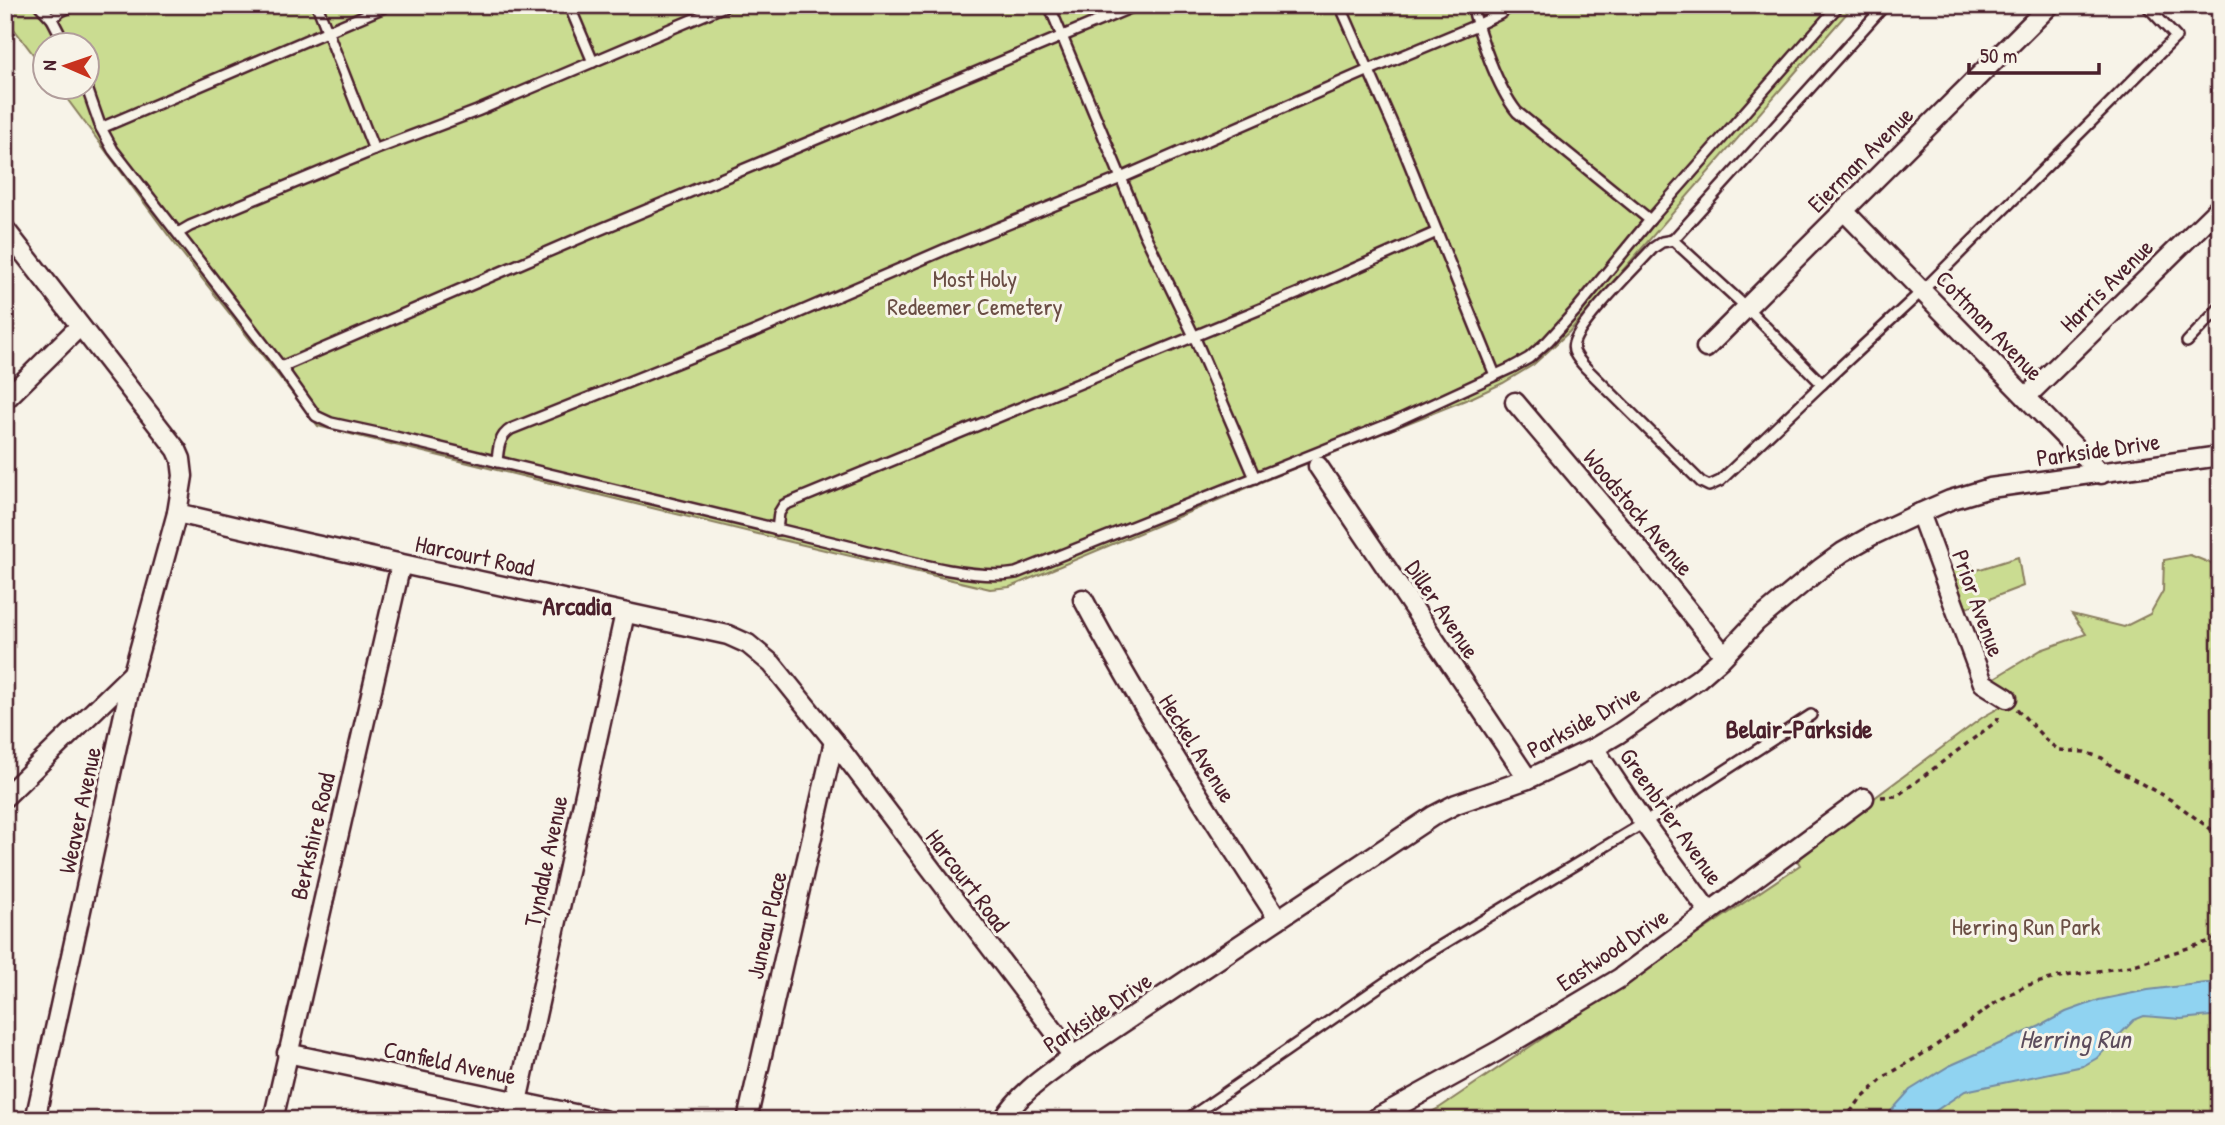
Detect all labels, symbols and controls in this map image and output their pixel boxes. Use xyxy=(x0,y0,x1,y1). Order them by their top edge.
north arrow xyxy=(32,32,102,102)
scale bar xyxy=(1969,32,2099,76)
text: 50 m xyxy=(1980,41,2017,70)
text: N xyxy=(36,60,62,71)
street label: Eierman Avenue xyxy=(1800,99,1920,219)
street label: Harris Avenue xyxy=(2052,231,2160,339)
park label: Most Holy Redeemer Cemetery xyxy=(887,262,1063,322)
street label: Cottman Avenue xyxy=(1929,263,2051,388)
street label: Parkside Drive xyxy=(2034,424,2162,473)
street label: Woodstock Avenue xyxy=(1577,442,1702,582)
street label: Harcourt Road xyxy=(413,527,537,583)
street label: Prior Avenue xyxy=(1945,545,2013,661)
street label: Diller Avenue xyxy=(1398,554,1488,665)
district label: Arcadia xyxy=(542,588,612,623)
street label: Parkside Drive xyxy=(1521,677,1646,765)
street label: Heckel Avenue xyxy=(1152,688,1244,809)
district label: Belair-Parkside xyxy=(1726,711,1873,746)
street label: Greenbrier Avenue xyxy=(1613,741,1731,891)
street label: Weaver Avenue xyxy=(50,743,108,876)
street label: Berkshire Road xyxy=(282,769,342,903)
street label: Tyndale Avenue xyxy=(515,792,575,930)
street label: Harcourt Road xyxy=(919,822,1017,938)
street label: Juneau Place xyxy=(738,868,794,982)
street label: Eastwood Drive xyxy=(1550,900,1674,998)
park label: Herring Run Park xyxy=(1952,910,2100,942)
street label: Parkside Drive xyxy=(1036,964,1158,1060)
water label: Herring Run xyxy=(2019,1021,2133,1057)
street label: Canfield Avenue xyxy=(381,1032,520,1092)

